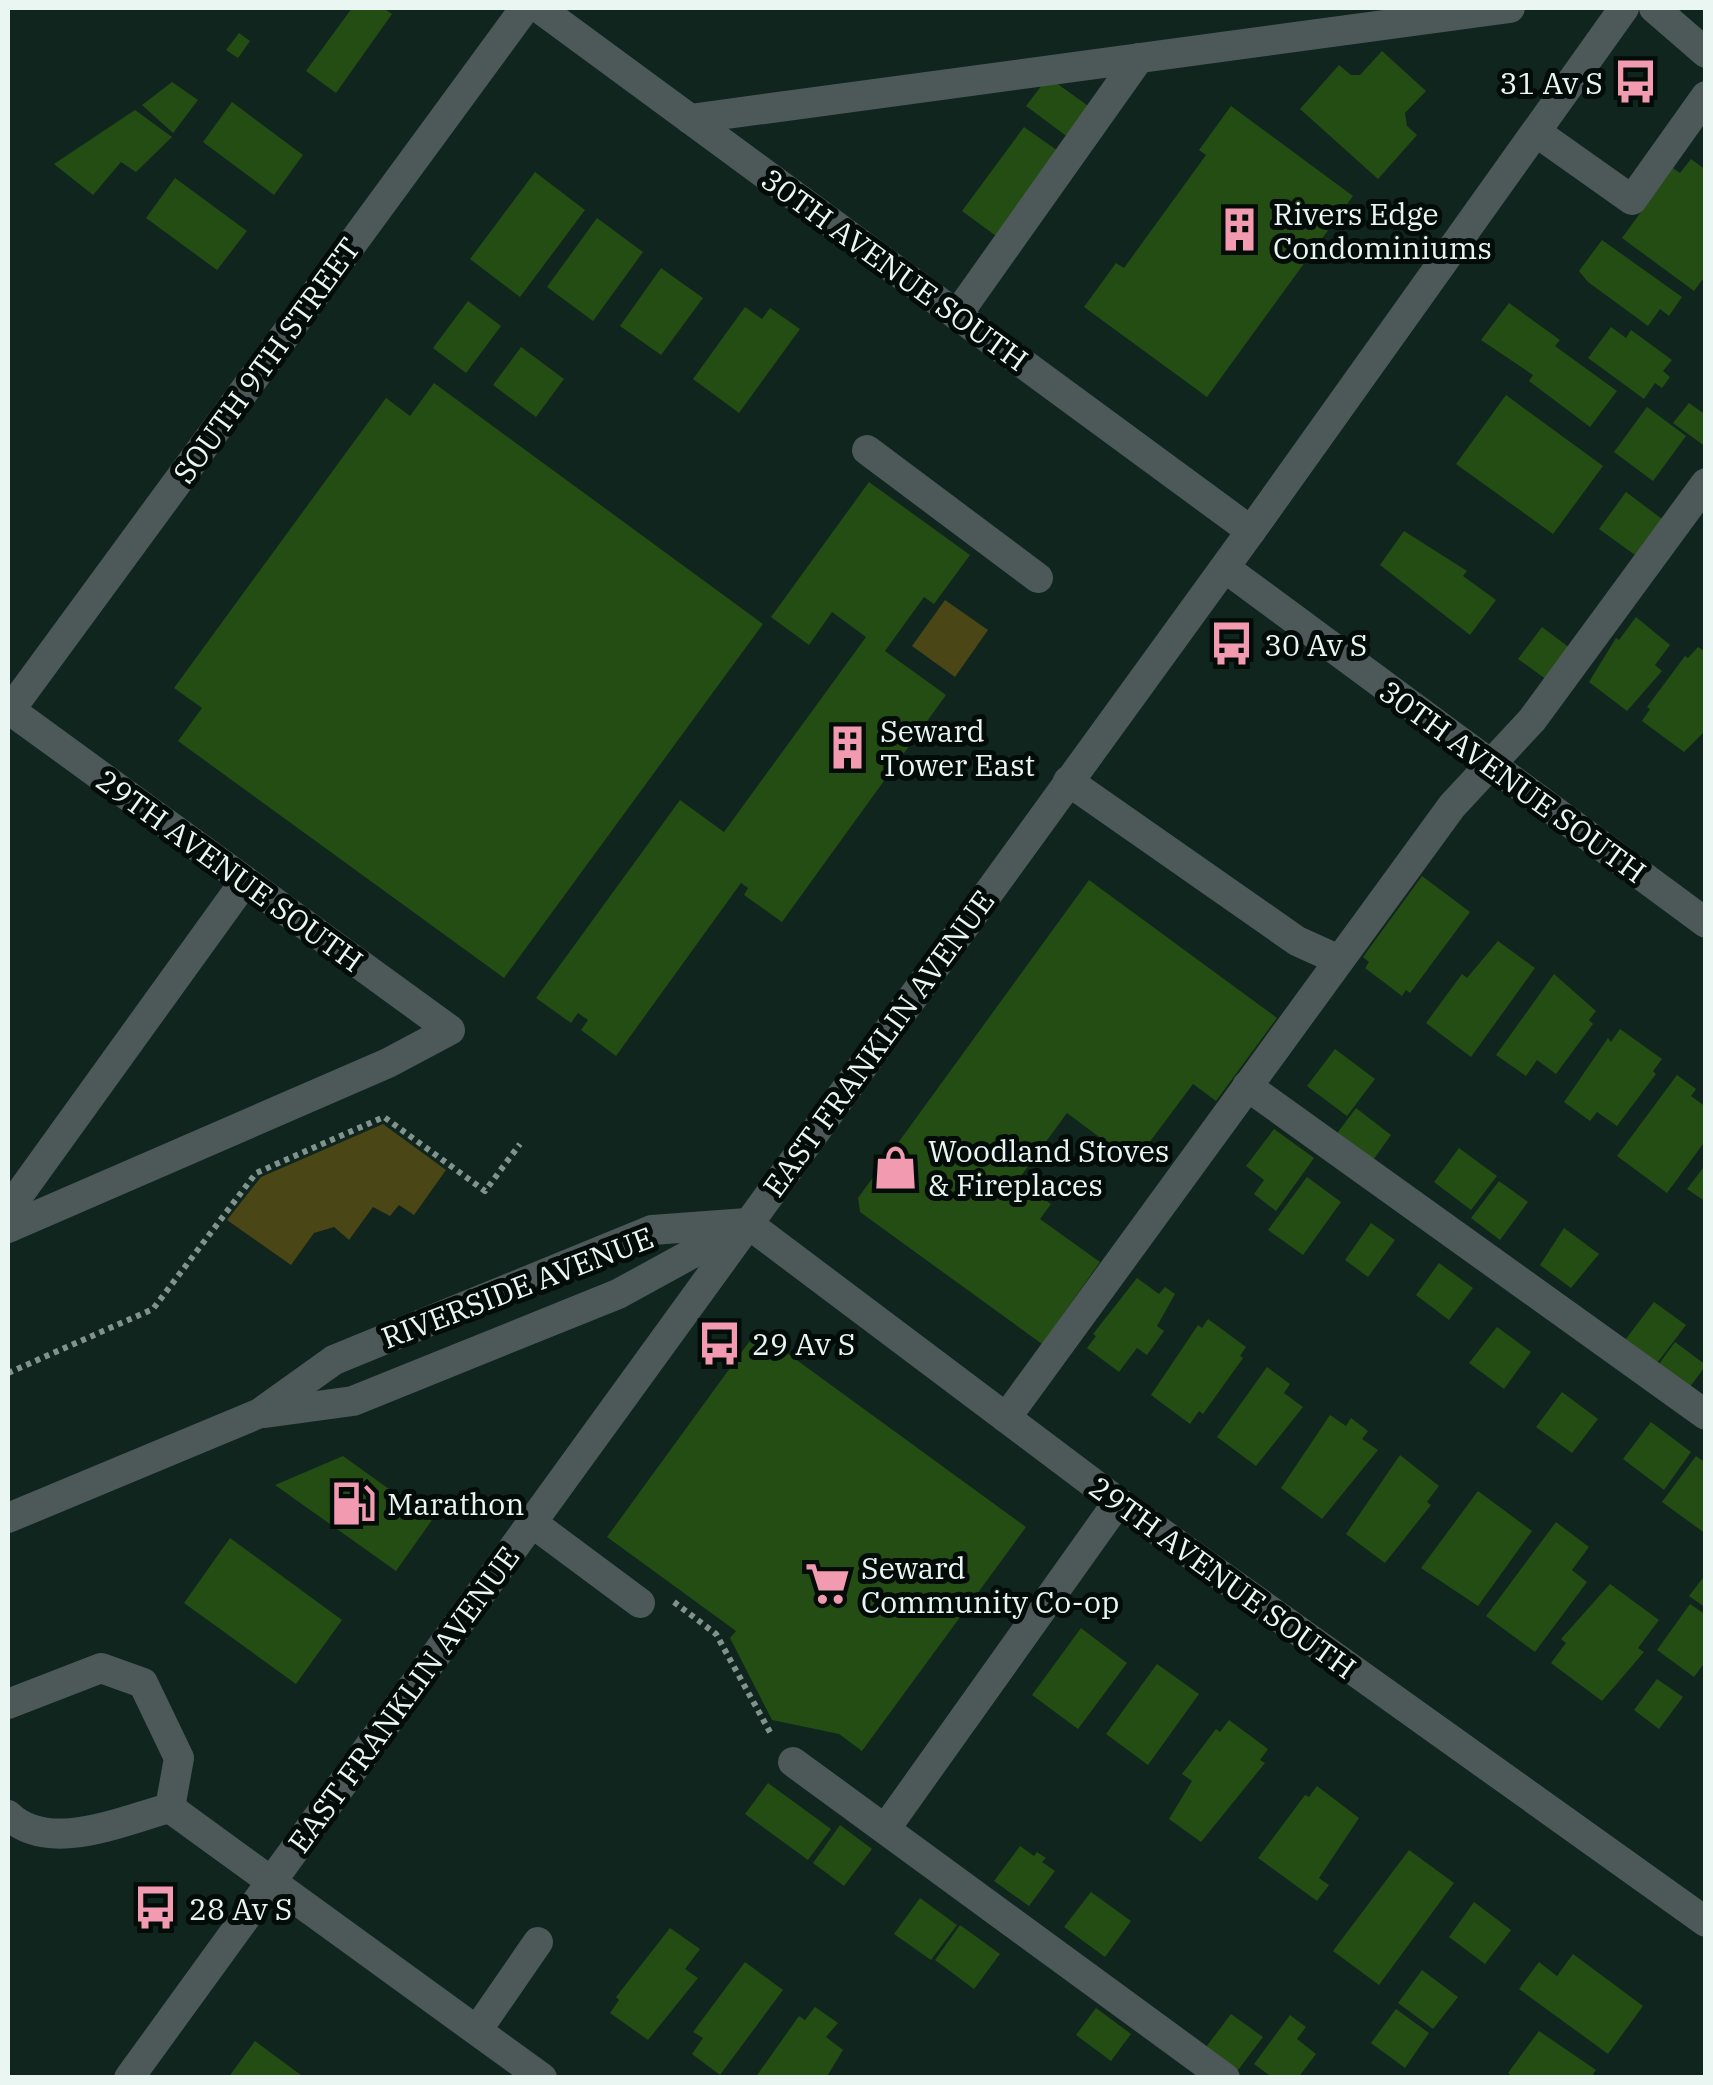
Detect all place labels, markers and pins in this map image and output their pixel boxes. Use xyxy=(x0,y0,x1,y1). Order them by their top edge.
bus stop icon: 31 Av S xyxy=(1612,58,1660,106)
place label: 31 Av S xyxy=(1500,63,1603,102)
place label: Rivers Edge Condominiums xyxy=(1273,194,1492,267)
building icon: Rivers Edge Condominiums xyxy=(1216,206,1264,254)
bus stop icon: 30 Av S xyxy=(1207,620,1255,668)
place label: 30 Av S xyxy=(1264,625,1367,664)
place label: Seward Tower East xyxy=(880,711,1035,784)
building icon: Seward Tower East xyxy=(823,723,871,771)
place label: Woodland Stoves & Fireplaces xyxy=(928,1131,1169,1204)
shop icon: Woodland Stoves & Fireplaces xyxy=(871,1143,919,1191)
bus stop icon: 29 Av S xyxy=(695,1319,743,1367)
place label: 29 Av S xyxy=(752,1324,855,1363)
fuel station icon: Marathon xyxy=(330,1479,378,1527)
place label: Marathon xyxy=(387,1484,524,1523)
place label: Seward Community Co-op xyxy=(861,1548,1119,1621)
supermarket icon: Seward Community Co-op xyxy=(804,1560,852,1608)
bus stop icon: 28 Av S xyxy=(132,1884,180,1932)
place label: 28 Av S xyxy=(189,1889,292,1928)

